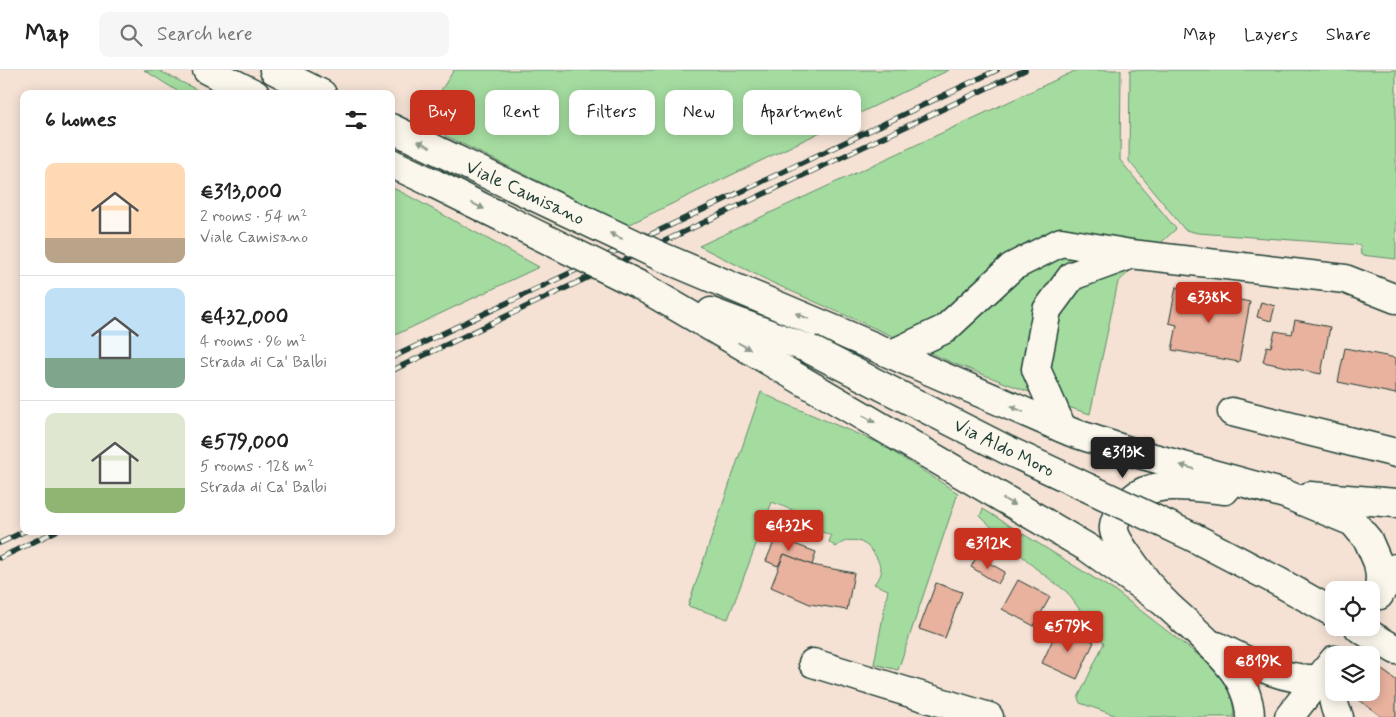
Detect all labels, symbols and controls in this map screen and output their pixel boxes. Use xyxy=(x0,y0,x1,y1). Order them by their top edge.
search box xyxy=(99,12,449,57)
text: Map xyxy=(25,19,69,50)
icon: search xyxy=(117,21,145,49)
text: Search here xyxy=(157,22,253,47)
text: Map xyxy=(1183,23,1216,47)
text: Layers xyxy=(1244,23,1298,47)
text: Share xyxy=(1326,23,1371,47)
chip: Buy xyxy=(410,90,475,135)
chip: Rent xyxy=(485,90,559,135)
chip: Filters xyxy=(569,90,655,135)
chip: New xyxy=(665,90,733,135)
chip: Apartment xyxy=(743,90,861,135)
text: 6 homes xyxy=(45,106,116,134)
icon: filters xyxy=(342,106,370,134)
one-way arrow xyxy=(417,140,431,148)
street label: Viale Camisano xyxy=(462,155,588,231)
text: €313,000 xyxy=(200,178,282,206)
icon: home xyxy=(85,183,145,243)
one-way arrow xyxy=(471,202,485,210)
text: 2 rooms · 54 m² xyxy=(200,206,307,227)
text: Viale Camisano xyxy=(200,227,308,248)
one-way arrow xyxy=(609,231,623,239)
pin: €338K xyxy=(1174,282,1244,324)
text: €338K xyxy=(1187,287,1231,308)
text: €432,000 xyxy=(200,303,288,331)
icon: home xyxy=(85,308,145,368)
one-way arrow xyxy=(794,312,809,320)
text: 4 rooms · 96 m² xyxy=(200,331,306,352)
one-way arrow xyxy=(737,342,750,351)
text: Strada di Ca' Balbi xyxy=(200,352,327,373)
one-way arrow xyxy=(1010,404,1024,412)
street label: Via Aldo Moro xyxy=(949,413,1059,483)
one-way arrow xyxy=(862,415,875,424)
text: €579,000 xyxy=(200,428,289,456)
icon: home xyxy=(85,433,145,493)
pin: €313K xyxy=(1088,436,1158,479)
text: €313K xyxy=(1102,442,1144,463)
text: 5 rooms · 128 m² xyxy=(200,456,314,477)
one-way arrow xyxy=(1179,463,1195,471)
text: Strada di Ca' Balbi xyxy=(200,477,327,498)
one-way arrow xyxy=(1002,497,1015,506)
pin: €432K xyxy=(754,510,824,552)
text: €432K xyxy=(765,515,813,536)
pin: €312K xyxy=(953,528,1023,570)
text: €312K xyxy=(965,533,1011,554)
map controls xyxy=(1325,581,1380,701)
button: locate xyxy=(1325,581,1380,636)
pin: €579K xyxy=(1033,610,1103,653)
text: €579K xyxy=(1044,616,1092,637)
pin: €819K xyxy=(1223,646,1293,688)
button: layers xyxy=(1325,646,1380,701)
text: €819K xyxy=(1235,651,1281,672)

